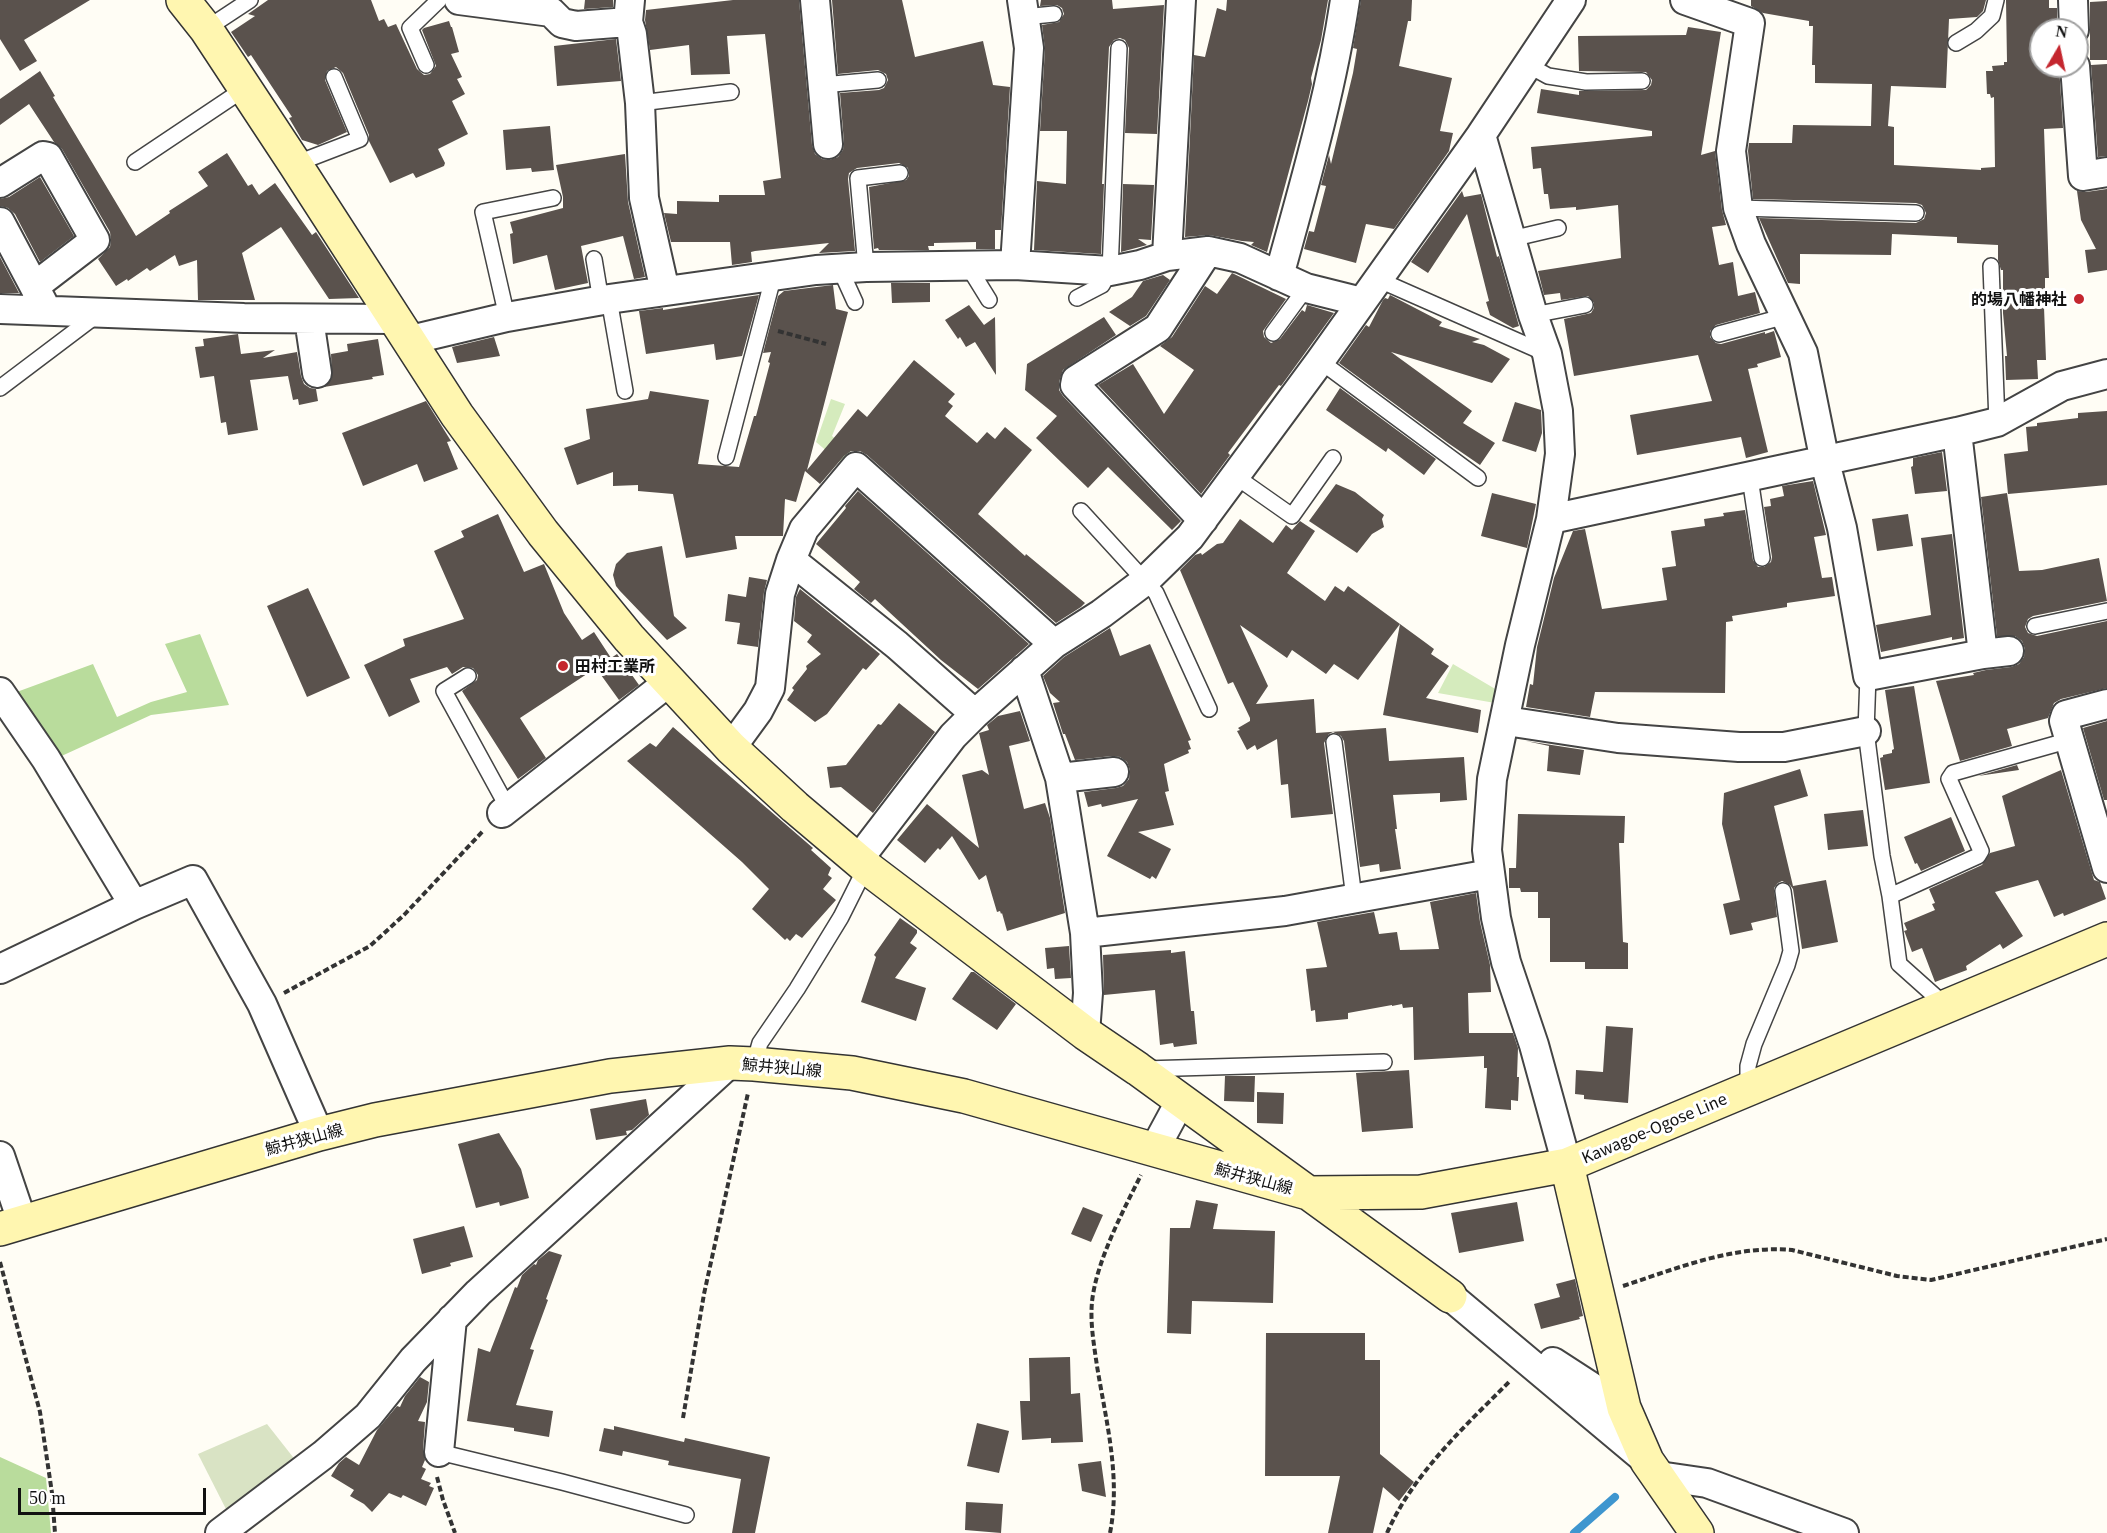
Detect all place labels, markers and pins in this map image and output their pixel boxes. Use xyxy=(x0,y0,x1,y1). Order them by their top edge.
place label: 的場八幡神社 xyxy=(1971,289,2067,309)
marker: 的場八幡神社 xyxy=(2072,292,2086,306)
place label: 田村工業所 xyxy=(575,656,655,676)
marker: 田村工業所 xyxy=(556,659,570,673)

